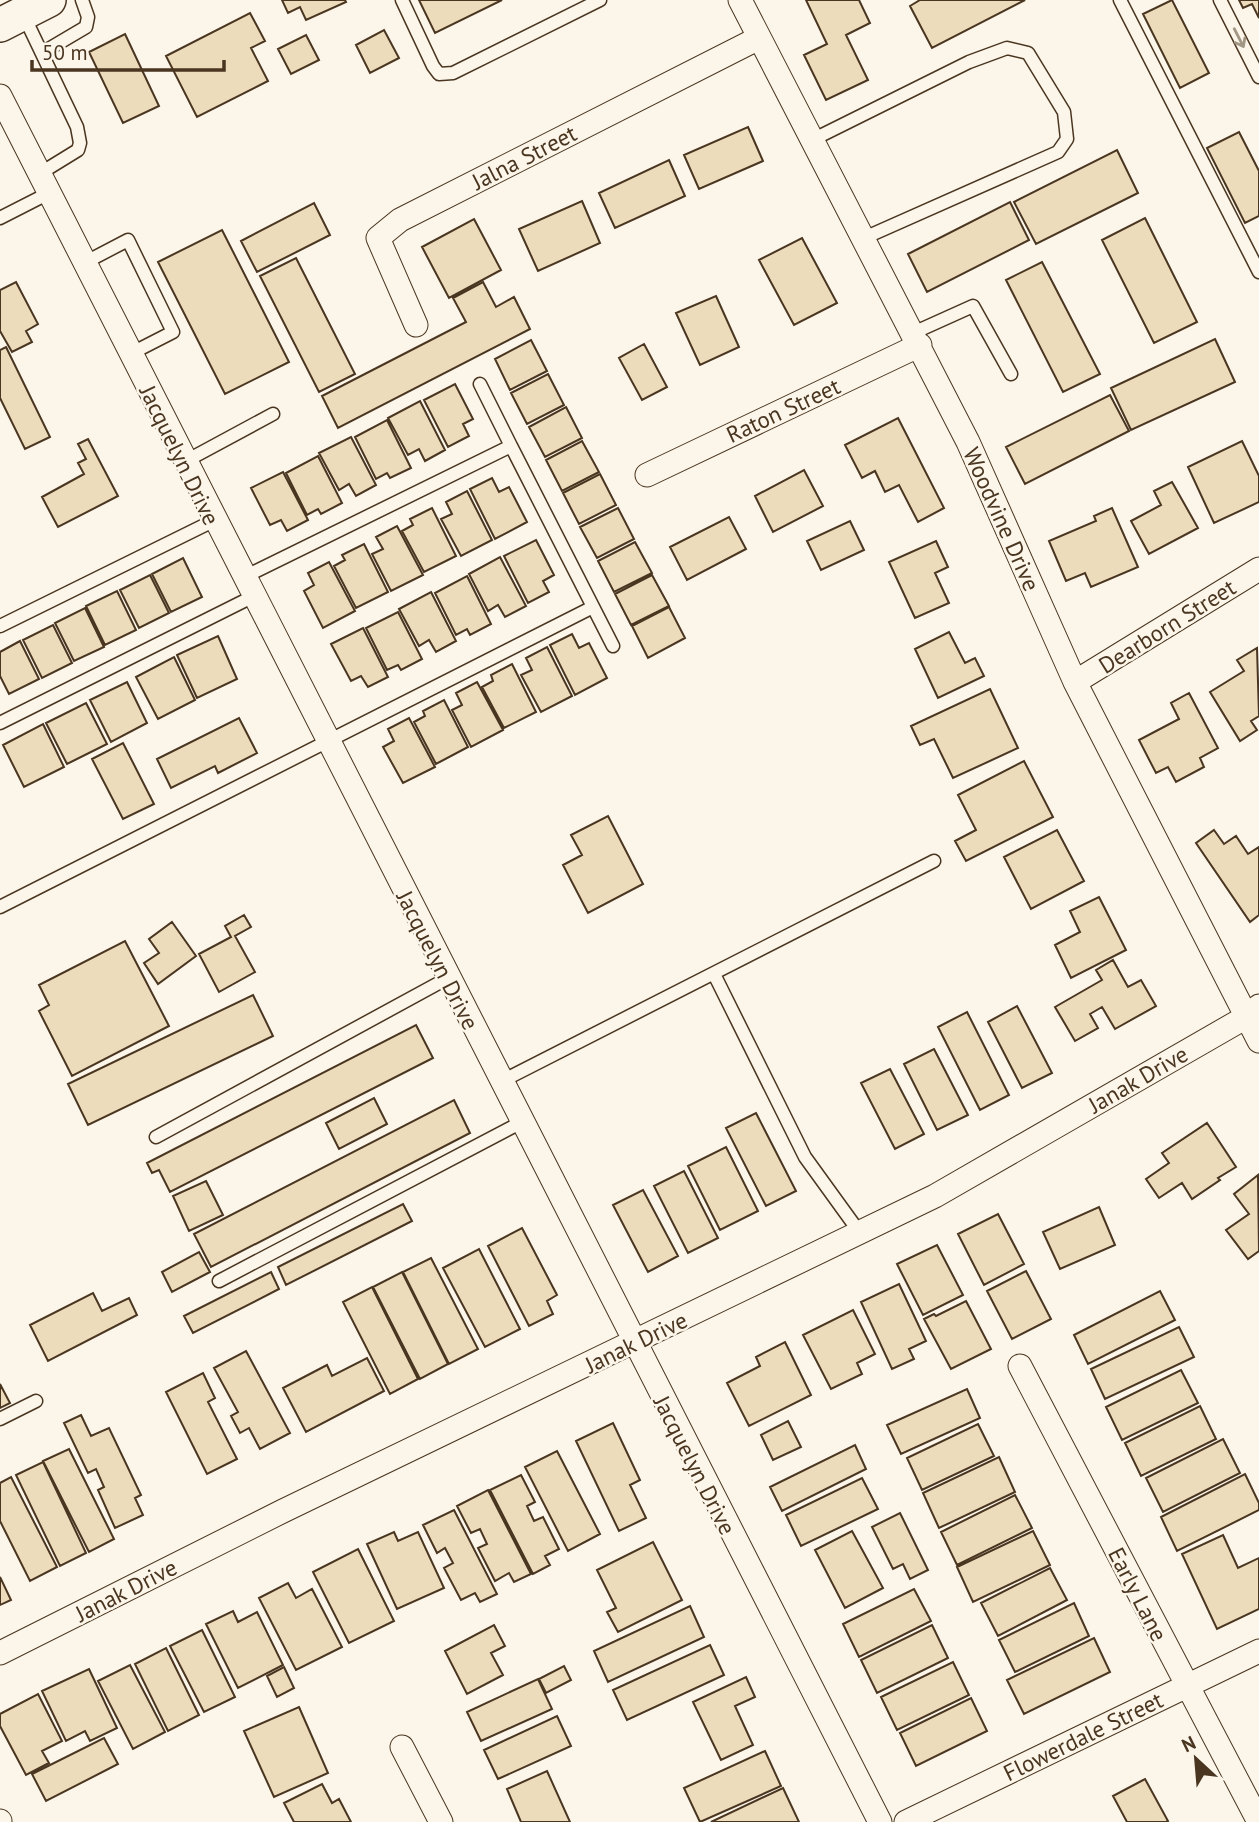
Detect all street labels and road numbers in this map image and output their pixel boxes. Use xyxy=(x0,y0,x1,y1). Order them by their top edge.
street label: Jalna Street xyxy=(466,118,581,196)
street label: Raton Street xyxy=(721,371,845,449)
street label: Jacquelyn Drive xyxy=(133,379,226,530)
street label: Woodvine Drive xyxy=(957,443,1047,595)
street label: Dearborn Street xyxy=(1093,572,1241,680)
street label: Jacquelyn Drive xyxy=(390,885,485,1034)
street label: Janak Drive xyxy=(1082,1039,1193,1120)
street label: Janak Drive xyxy=(579,1305,692,1380)
street label: Jacquelyn Drive xyxy=(647,1390,742,1539)
street label: Early Lane xyxy=(1102,1542,1174,1646)
street label: Janak Drive xyxy=(69,1552,182,1628)
street label: Flowerdale Street xyxy=(998,1685,1168,1787)

